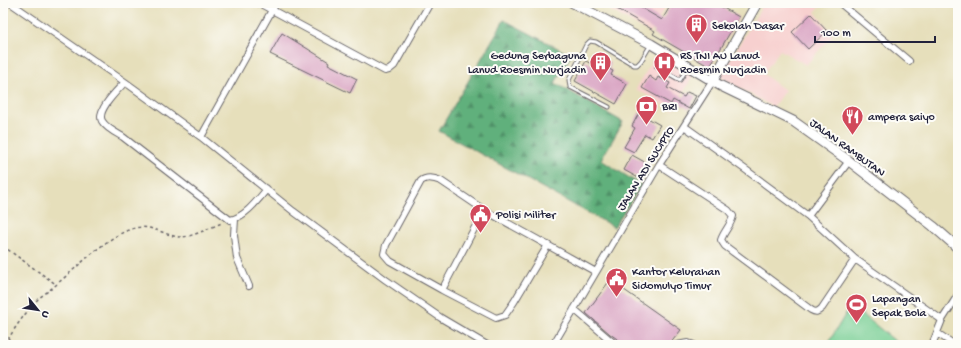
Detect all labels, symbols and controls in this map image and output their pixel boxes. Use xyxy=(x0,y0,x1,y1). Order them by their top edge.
building icon: Sekolah Dasar xyxy=(684,12,710,45)
scale bar xyxy=(815,18,935,44)
place label: Sekolah Dasar xyxy=(712,20,785,34)
text: 100 m xyxy=(820,27,851,41)
building icon: Gedung Serbaguna Lanud Roesmin Nurjadin xyxy=(588,49,614,82)
hospital icon: RS TNI AU Lanud Roesmin Nurjadin xyxy=(652,49,678,82)
place label: Gedung Serbaguna Lanud Roesmin Nurjadin xyxy=(468,50,586,78)
place label: RS TNI AU Lanud Roesmin Nurjadin xyxy=(680,50,766,78)
bank icon: BRI xyxy=(633,93,659,126)
place label: BRI xyxy=(661,101,677,115)
restaurant icon: ampera saiyo xyxy=(840,103,866,136)
place label: ampera saiyo xyxy=(868,111,935,125)
street label: JALAN RAMBUTAN xyxy=(806,117,887,181)
street label: JALAN ADI SUCIPTO xyxy=(615,124,678,214)
public building icon: Polisi Militer xyxy=(467,201,493,234)
place label: Polisi Militer xyxy=(495,209,557,223)
public building icon: Kantor Kelurahan Sidomulyo Timur xyxy=(603,265,629,298)
place label: Kantor Kelurahan Sidomulyo Timur xyxy=(632,266,720,294)
north arrow xyxy=(18,290,58,330)
sports icon: Lapangan Sepak Bola xyxy=(844,292,870,325)
place label: Lapangan Sepak Bola xyxy=(872,293,927,321)
text: U xyxy=(38,308,52,320)

